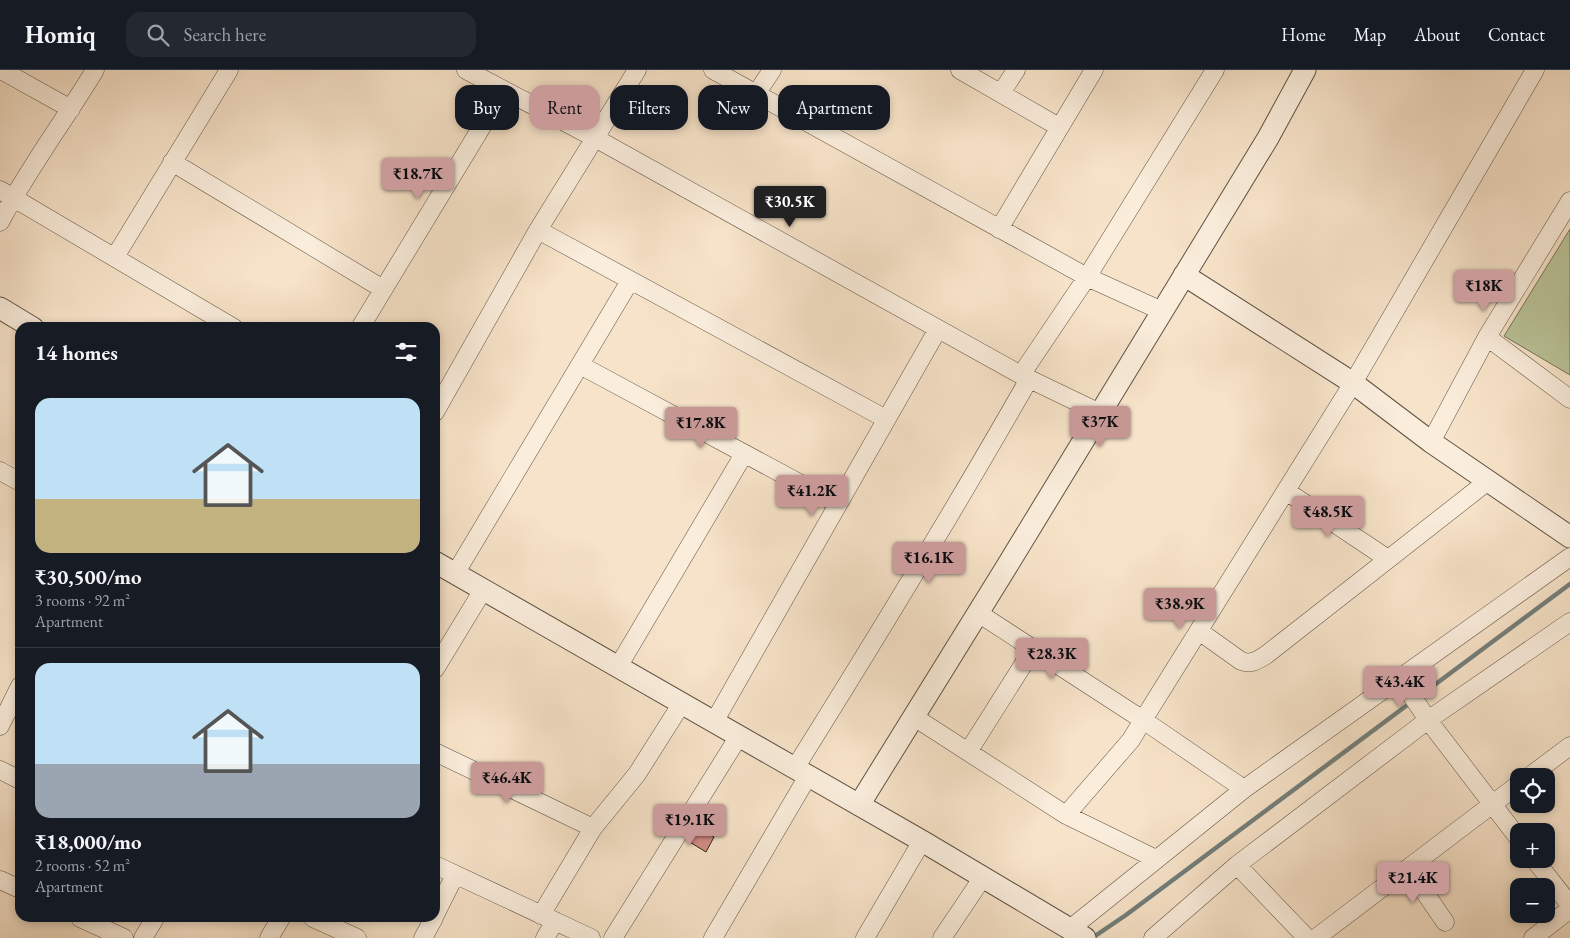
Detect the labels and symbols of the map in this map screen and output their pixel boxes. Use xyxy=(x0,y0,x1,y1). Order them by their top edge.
pin: ₹18.7K xyxy=(377,158,459,200)
pin: ₹30.5K xyxy=(749,186,831,228)
pin: ₹18K xyxy=(1454,270,1514,312)
pin: ₹17.8K xyxy=(660,406,742,449)
pin: ₹37K xyxy=(1070,406,1130,448)
pin: ₹41.2K xyxy=(771,474,853,517)
pin: ₹48.5K xyxy=(1287,496,1369,538)
pin: ₹16.1K xyxy=(888,542,970,584)
pin: ₹38.9K xyxy=(1139,588,1221,630)
pin: ₹28.3K xyxy=(1011,638,1093,680)
pin: ₹43.4K xyxy=(1359,666,1441,708)
pin: ₹46.4K xyxy=(466,762,548,804)
pin: ₹19.1K xyxy=(649,804,731,846)
pin: ₹21.4K xyxy=(1372,862,1454,904)

